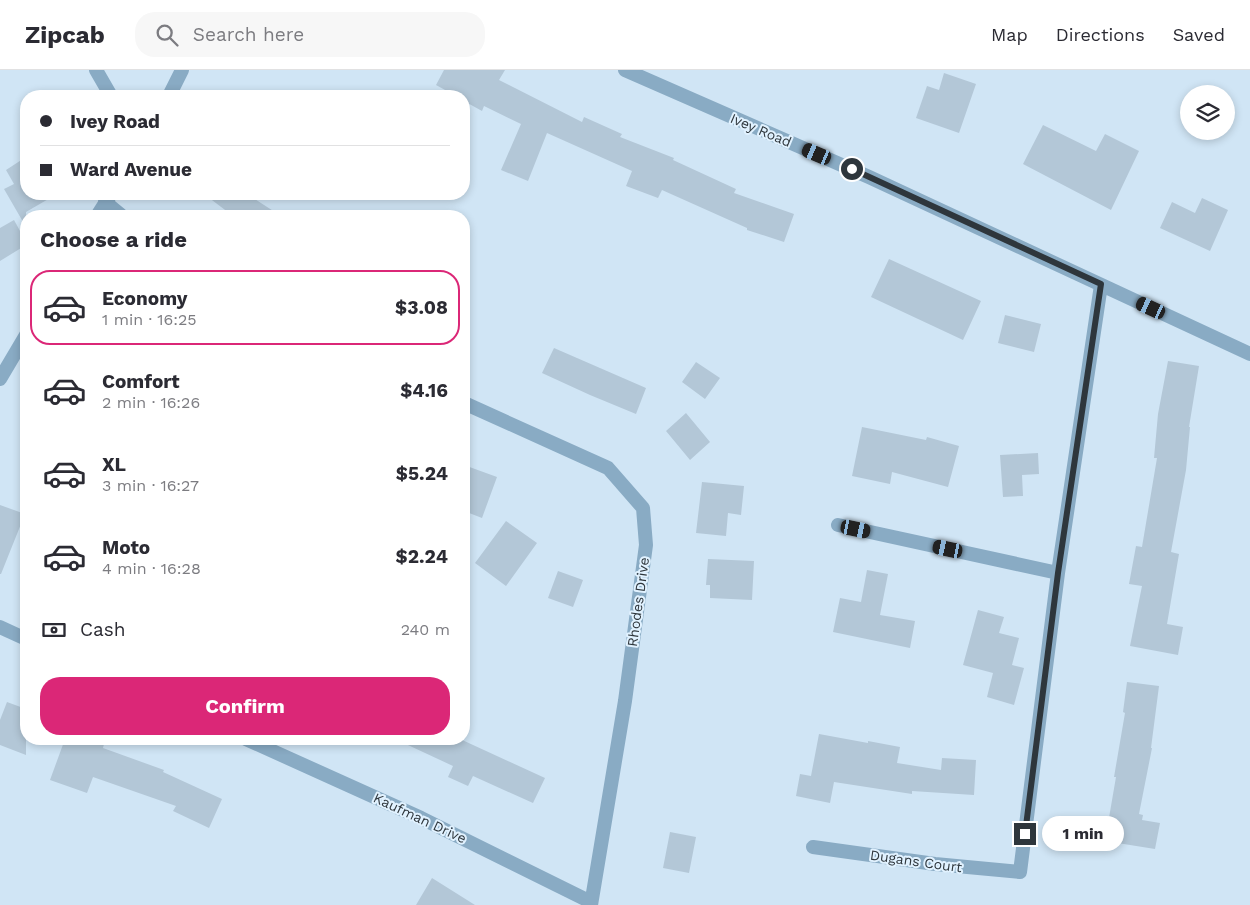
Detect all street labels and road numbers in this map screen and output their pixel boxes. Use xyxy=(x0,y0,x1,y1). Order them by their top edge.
street label: Ivey Road xyxy=(728,110,794,150)
street label: Rhodes Drive xyxy=(624,556,652,648)
street label: Kaufman Drive xyxy=(371,789,469,847)
street label: Dugans Court xyxy=(869,847,963,875)

